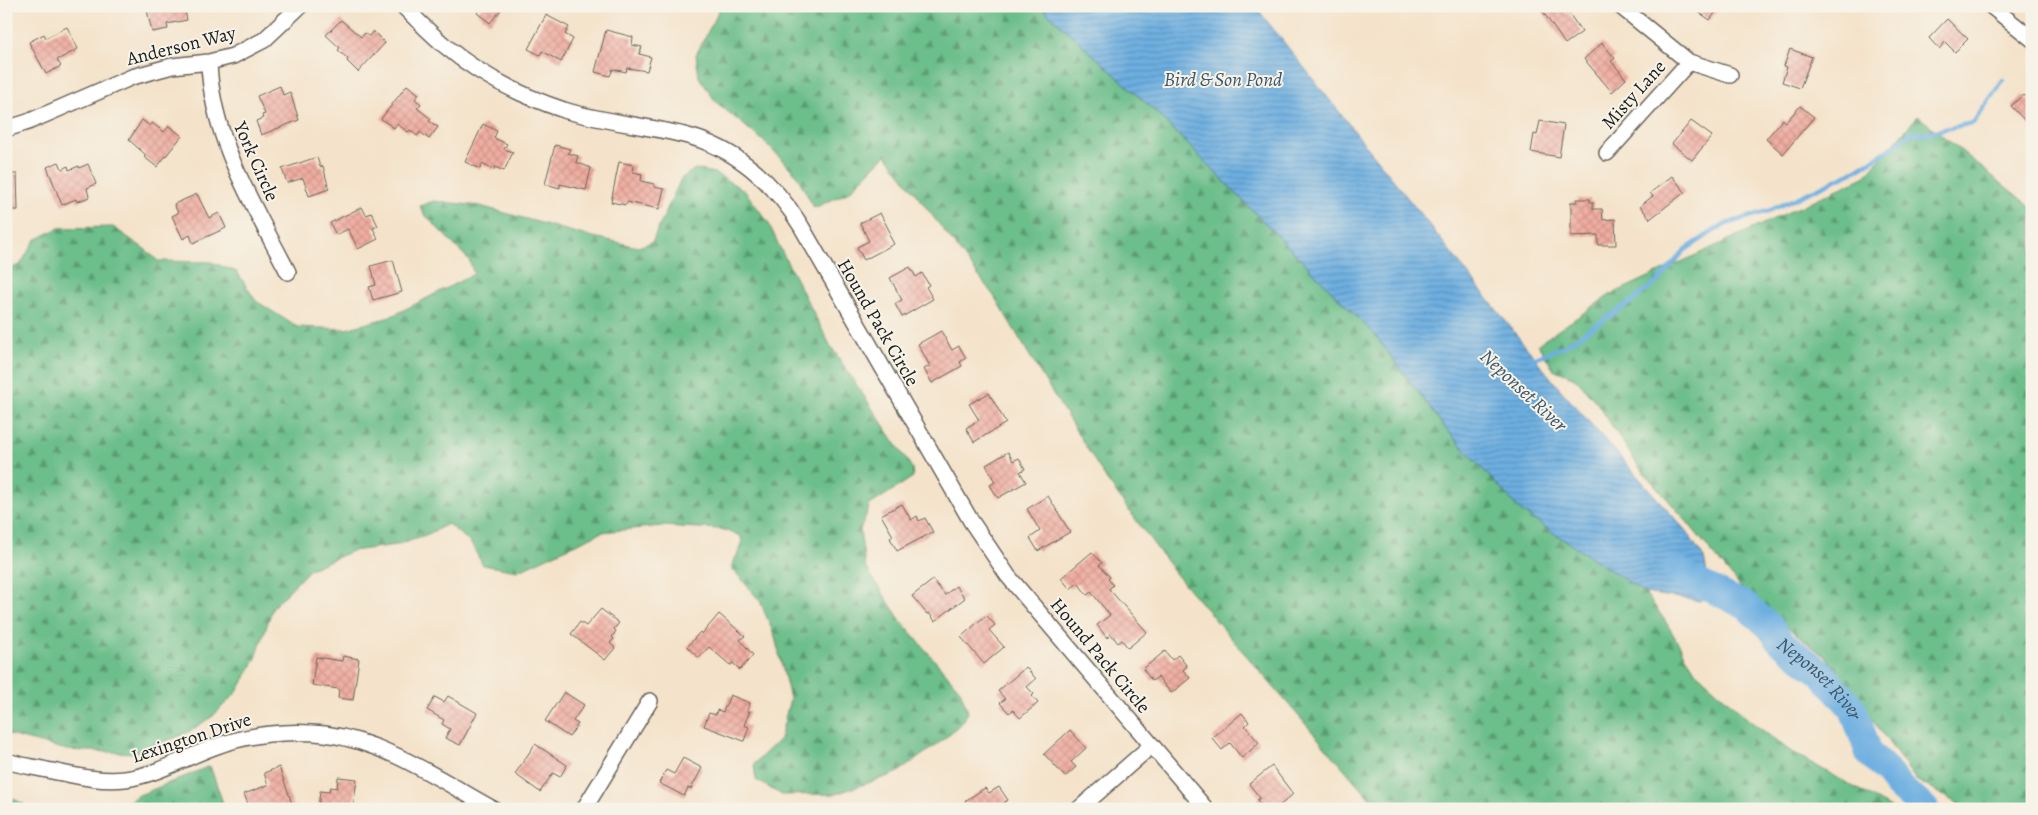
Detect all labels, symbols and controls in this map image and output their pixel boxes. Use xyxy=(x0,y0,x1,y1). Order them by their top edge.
street label: Anderson Way xyxy=(123,20,239,72)
street label: Misty Lane xyxy=(1596,54,1672,135)
water label: Bird & Son Pond xyxy=(1164,66,1283,93)
street label: York Circle xyxy=(227,117,285,205)
street label: Hound Pack Circle xyxy=(831,254,925,391)
water label: Neponset River xyxy=(1474,343,1574,438)
street label: Hound Pack Circle xyxy=(1044,592,1156,719)
water label: Neponset River xyxy=(1771,631,1869,724)
street label: Lexington Drive xyxy=(128,706,255,770)

